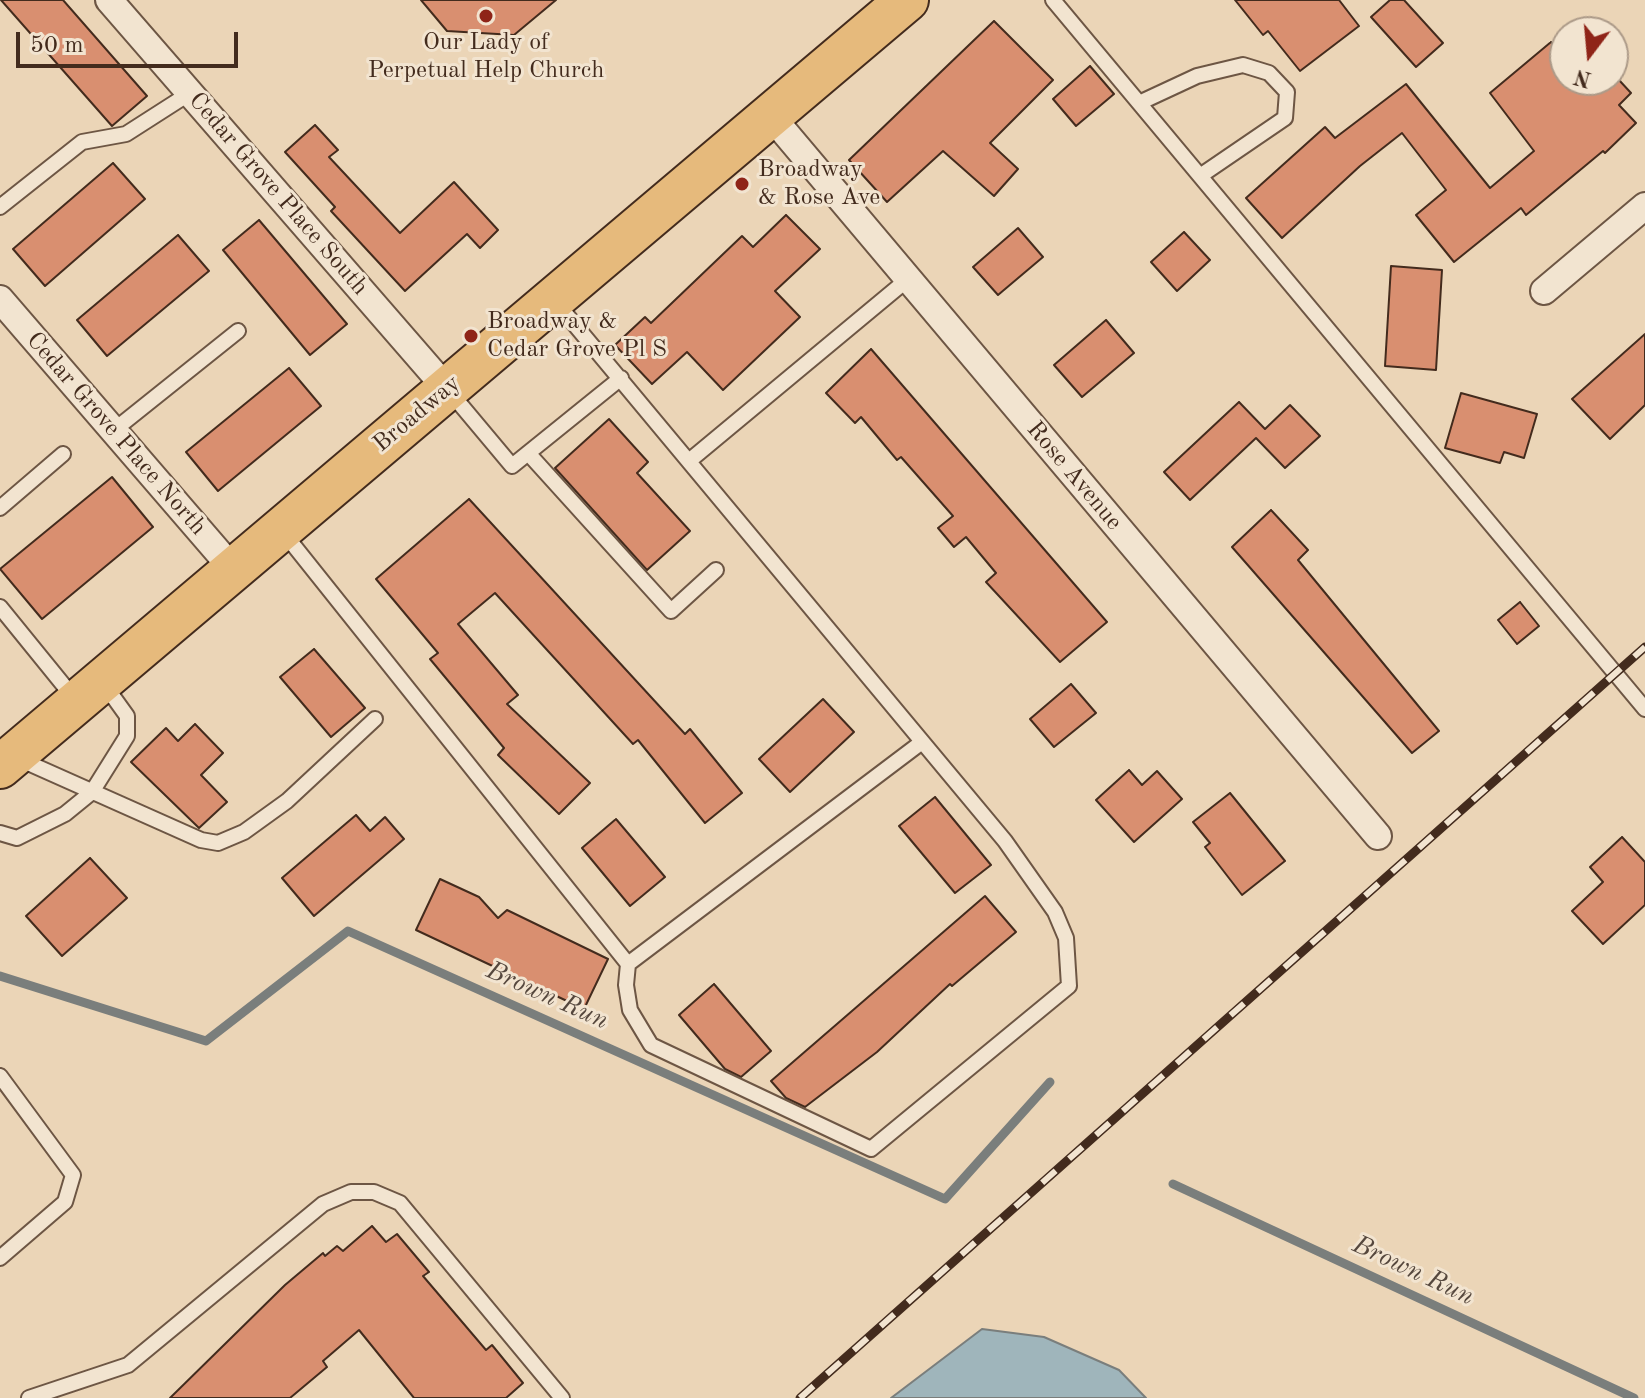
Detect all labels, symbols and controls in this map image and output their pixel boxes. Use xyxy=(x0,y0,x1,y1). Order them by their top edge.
marker: Our Lady of Perpetual Help Church xyxy=(477,7,495,25)
scale bar xyxy=(20,16,242,66)
north arrow xyxy=(1549,16,1629,96)
place label: Our Lady of Perpetual Help Church xyxy=(368,29,604,85)
text: 50 m xyxy=(30,34,84,58)
text: N xyxy=(1572,64,1594,90)
street label: Cedar Grove Place South xyxy=(182,87,374,301)
place label: Broadway & Rose Ave xyxy=(758,156,880,212)
marker: Broadway & Rose Ave xyxy=(733,175,751,193)
place label: Broadway & Cedar Grove Pl S xyxy=(487,308,667,364)
street label: Cedar Grove Place North xyxy=(20,326,212,542)
marker: Broadway & Cedar Grove Pl S xyxy=(462,327,480,345)
street label: Broadway xyxy=(368,369,466,459)
street label: Rose Avenue xyxy=(1020,416,1128,536)
water label: Brown Run xyxy=(481,955,613,1037)
water label: Brown Run xyxy=(1347,1229,1479,1313)

